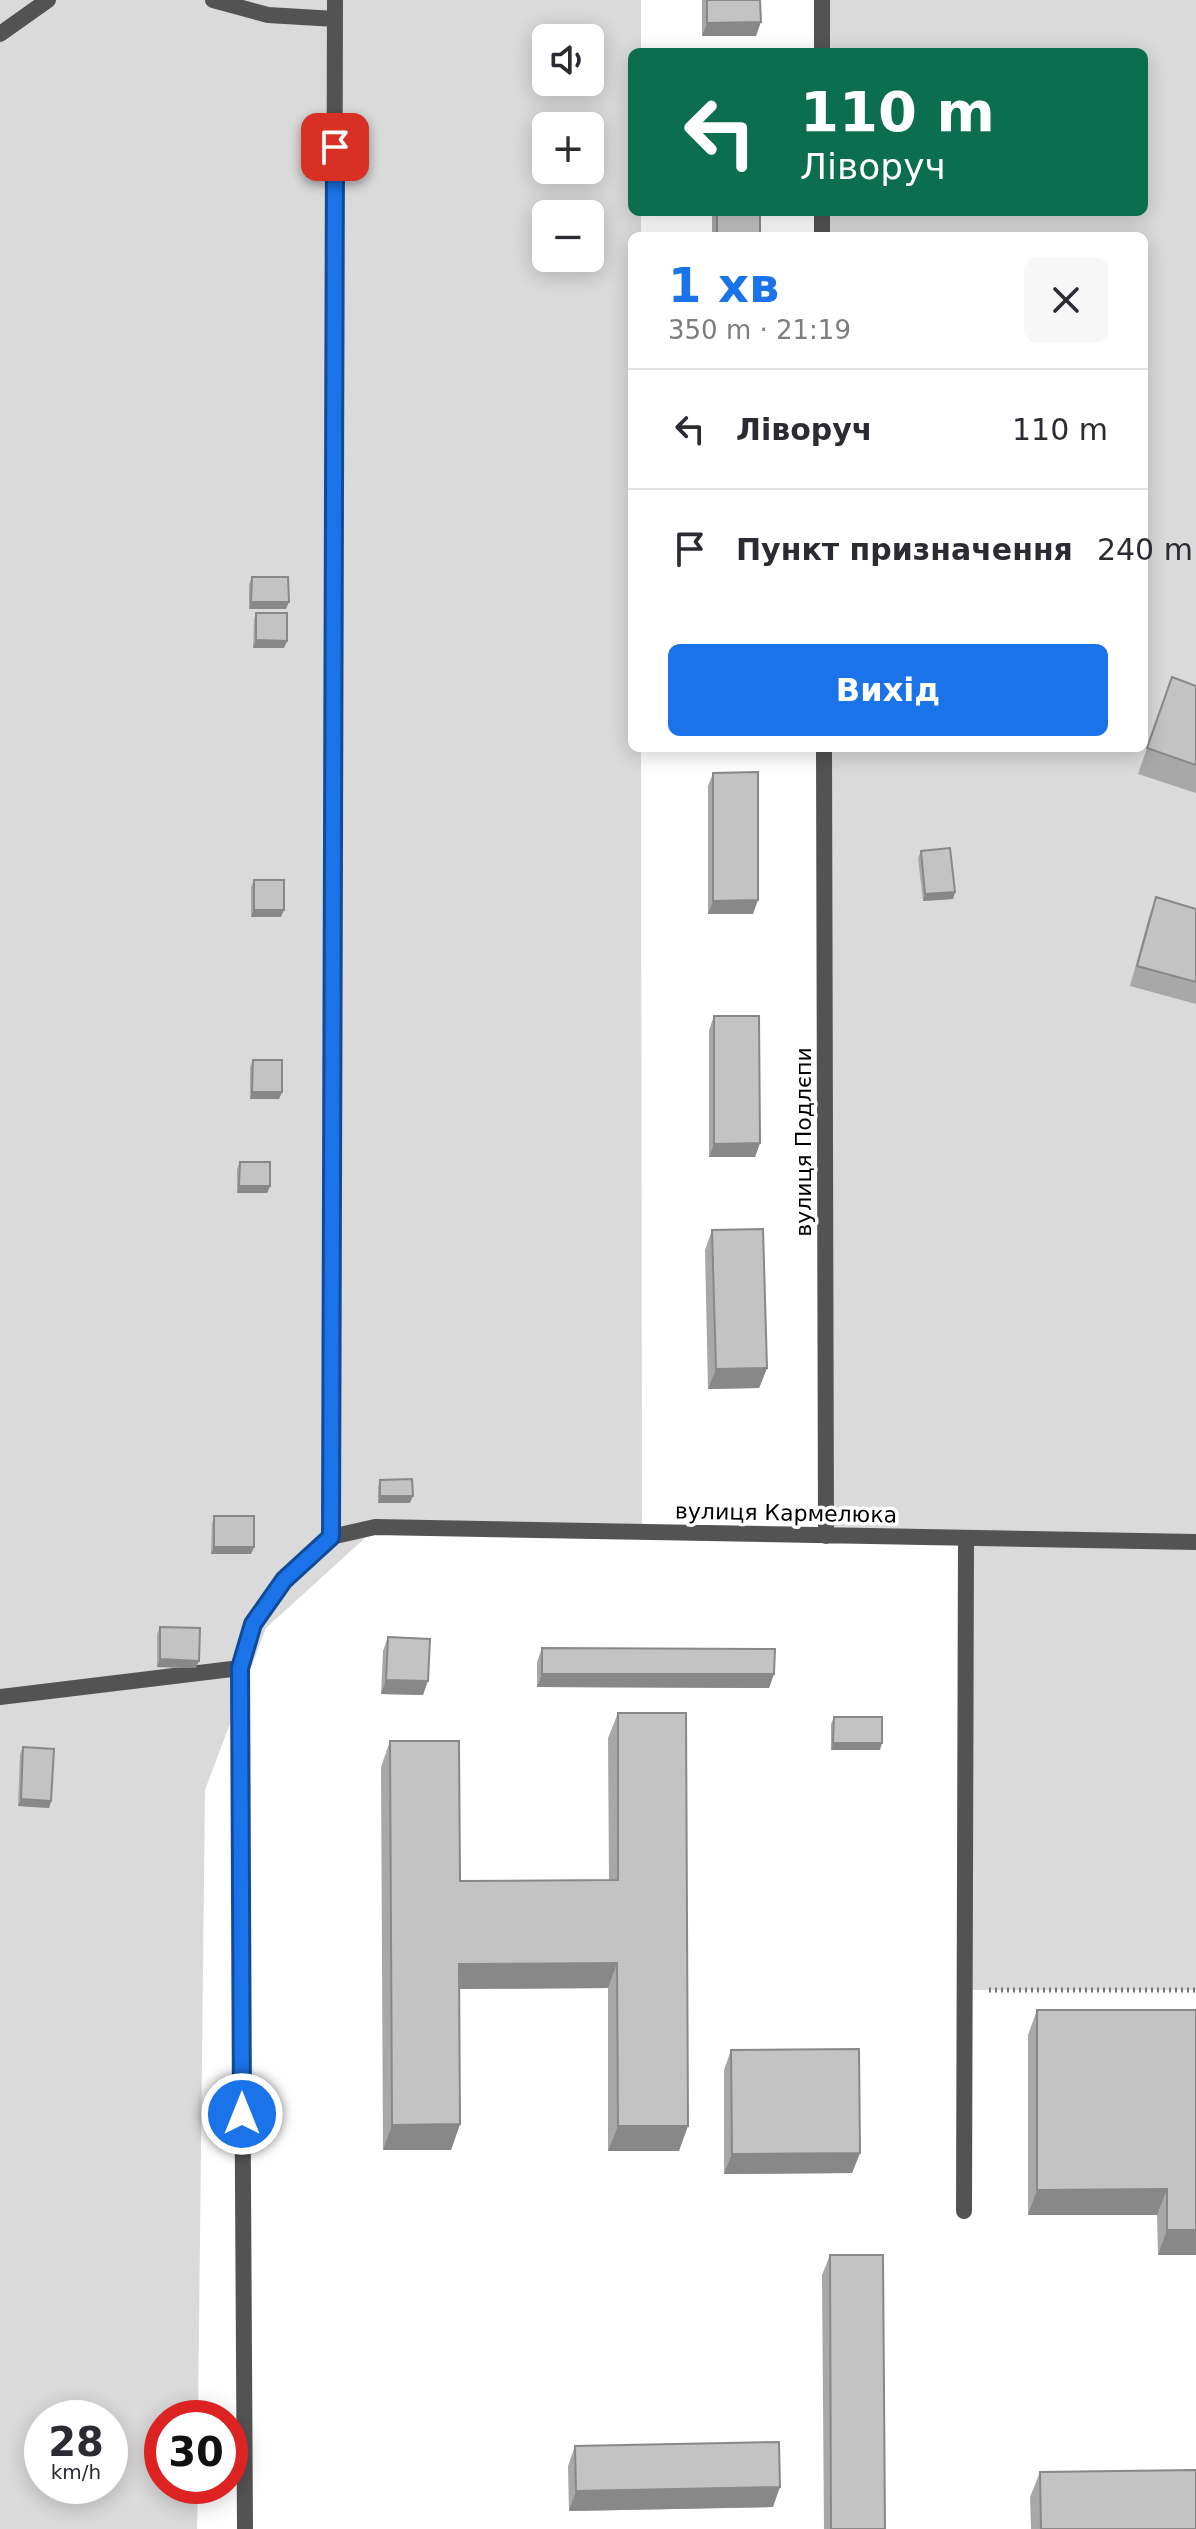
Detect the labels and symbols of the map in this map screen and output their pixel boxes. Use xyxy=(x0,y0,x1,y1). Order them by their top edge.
pin xyxy=(301,113,369,181)
street label: вулиця Подлєпи xyxy=(791,1047,816,1237)
street label: вулиця Кармелюка xyxy=(675,1499,897,1527)
position arrow xyxy=(200,2072,284,2156)
speed limit sign: 30 xyxy=(144,2400,248,2504)

